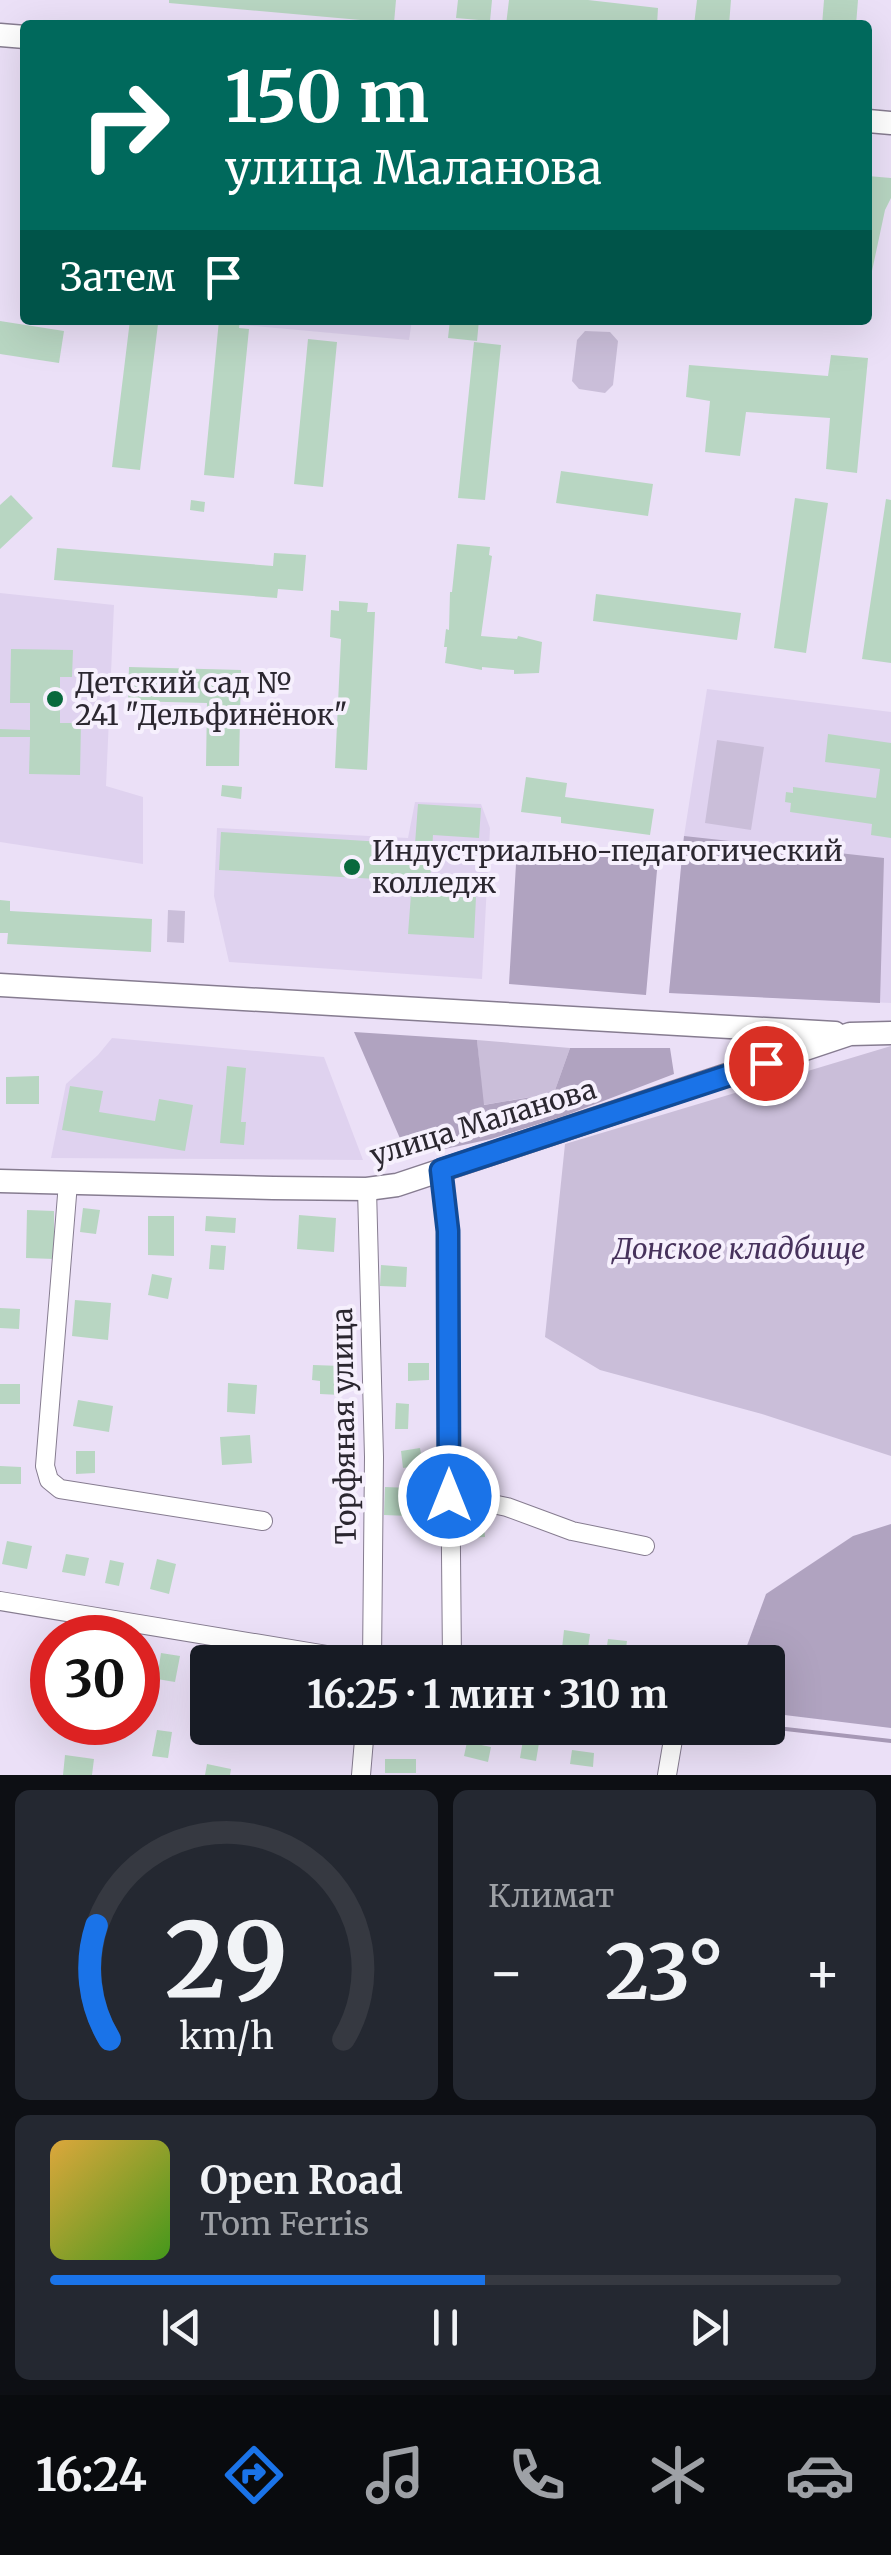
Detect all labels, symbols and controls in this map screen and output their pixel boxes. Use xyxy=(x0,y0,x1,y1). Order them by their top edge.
text: 150 m xyxy=(225,53,429,141)
icon: right xyxy=(60,60,190,190)
text: улица Маланова xyxy=(225,140,602,196)
icon: arrive xyxy=(196,250,251,305)
text: Затем xyxy=(60,254,176,301)
place label: Детский сад № 241 "Дельфинёнок" xyxy=(75,665,348,733)
marker: Детский сад № 241 "Дельфинёнок" xyxy=(44,688,66,710)
place label: Индустриально-педагогический колледж xyxy=(372,833,843,901)
marker: Индустриально-педагогический колледж xyxy=(341,856,363,878)
pin xyxy=(724,1021,809,1106)
icon: arrive xyxy=(739,1036,794,1091)
street label: улица Маланова xyxy=(366,1071,600,1173)
park label: Донское кладбище xyxy=(611,1231,865,1267)
street label: Торфяная улица xyxy=(324,1307,364,1545)
position arrow xyxy=(397,1444,501,1548)
speed limit sign: 30 xyxy=(30,1615,160,1745)
text: 16:25 · 1 мин · 310 m xyxy=(307,1671,668,1718)
text: Климат xyxy=(488,1876,614,1916)
text: 29 xyxy=(165,1895,288,2025)
text: 23° xyxy=(605,1925,724,2019)
text: − xyxy=(488,1938,525,2007)
text: + xyxy=(804,1938,841,2007)
text: km/h xyxy=(179,2014,274,2059)
text: Open Road xyxy=(200,2157,403,2204)
text: Tom Ferris xyxy=(200,2204,369,2244)
icon: previous xyxy=(154,2300,209,2355)
icon: pause xyxy=(418,2300,473,2355)
icon: next xyxy=(682,2300,737,2355)
icon: directions xyxy=(219,2440,289,2510)
icon: music xyxy=(360,2440,430,2510)
icon: phone xyxy=(502,2440,572,2510)
icon: climate xyxy=(643,2440,713,2510)
icon: car xyxy=(785,2440,855,2510)
text: 16:24 xyxy=(36,2447,147,2503)

